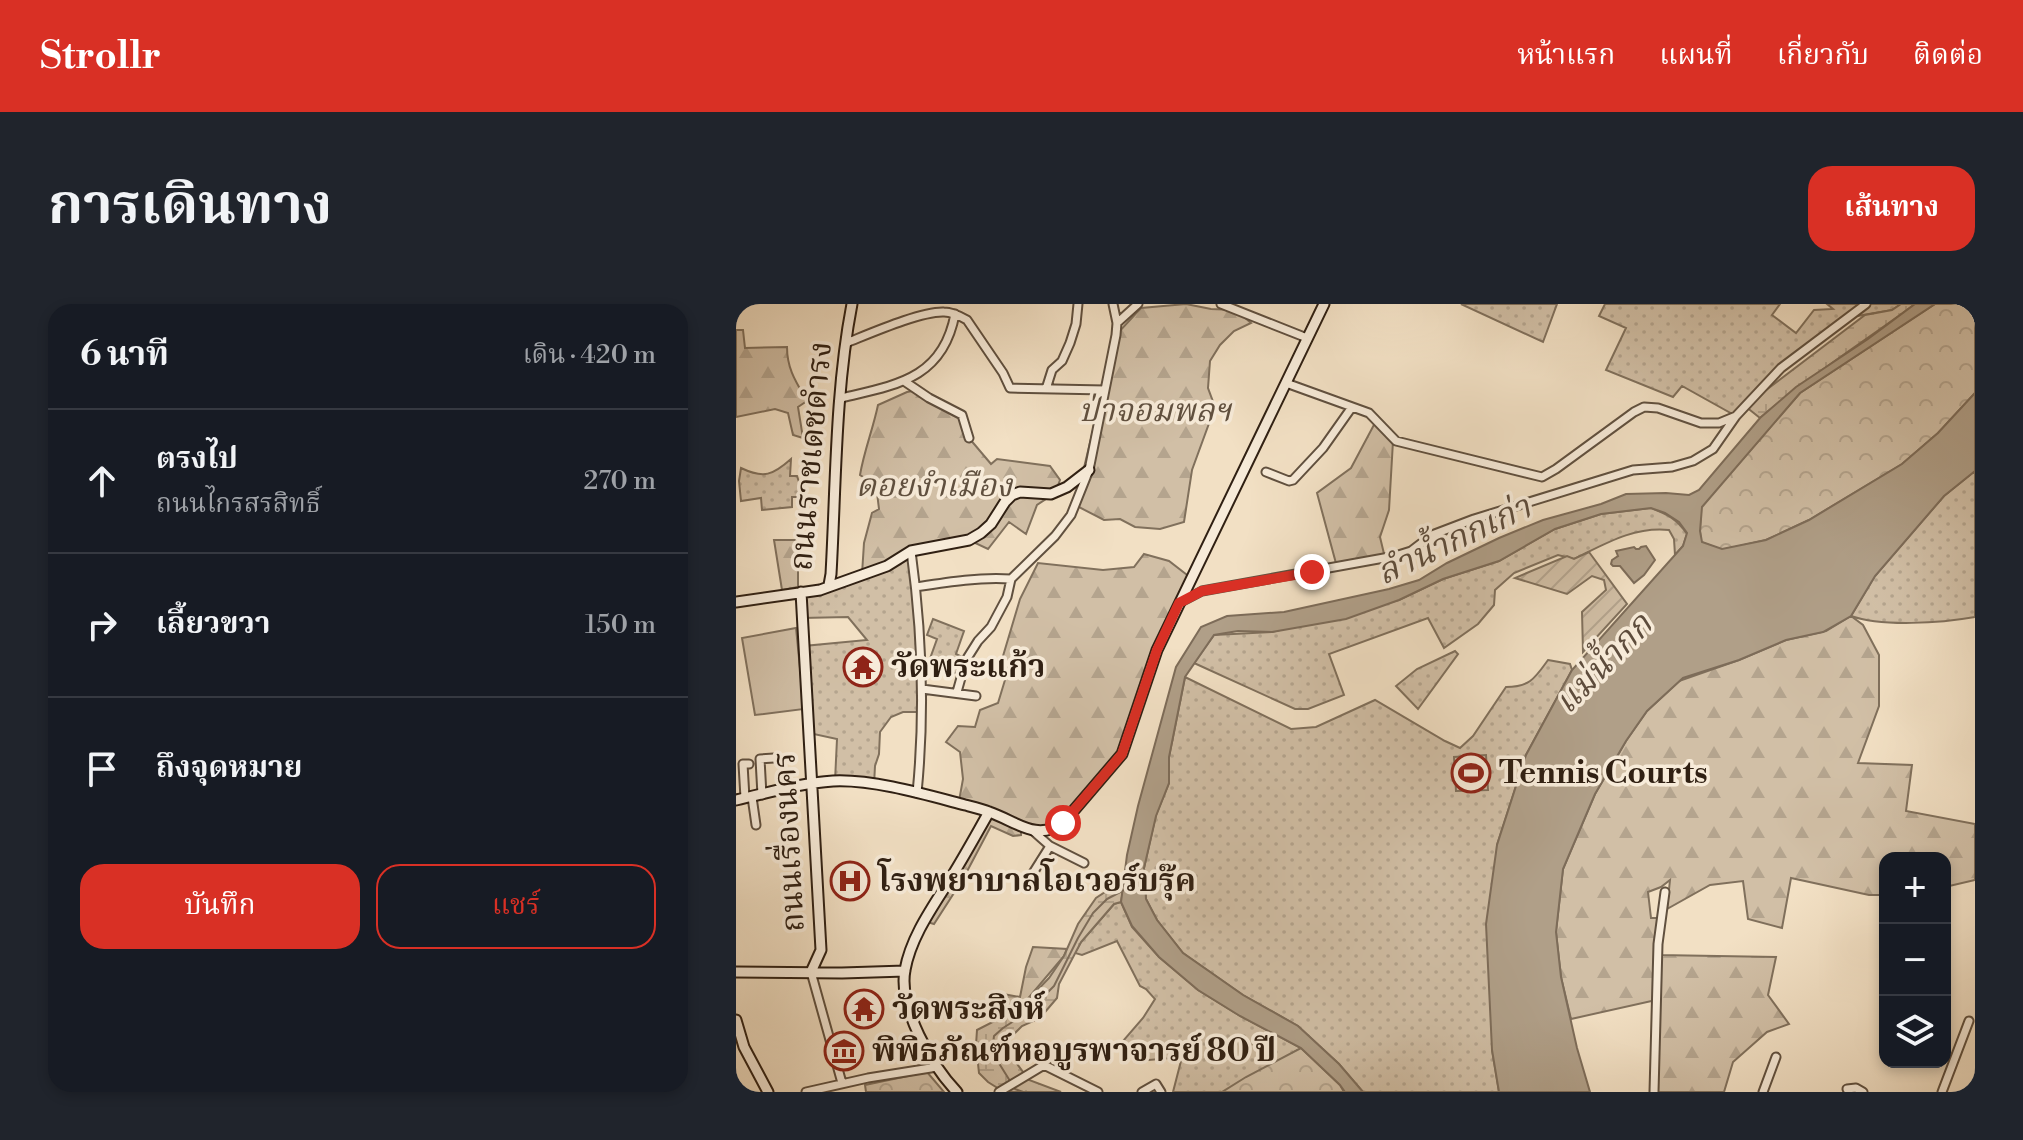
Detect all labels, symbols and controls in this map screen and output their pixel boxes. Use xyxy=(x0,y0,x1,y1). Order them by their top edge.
text: Strollr xyxy=(40,33,161,80)
text: หน้าแรก xyxy=(1517,38,1615,73)
text: แผนที่ xyxy=(1659,38,1733,73)
text: เกี่ยวกับ xyxy=(1777,38,1869,73)
text: ติดต่อ xyxy=(1913,38,1983,73)
button: เส้นทาง xyxy=(1808,166,1975,251)
text: การเดินทาง xyxy=(48,171,332,241)
text: 6 นาที xyxy=(80,334,169,376)
text: เดิน · 420 m xyxy=(523,339,656,371)
street label: ถนนราชเดชดำรง xyxy=(781,340,841,572)
park label: ป่าจอมพลฯ xyxy=(1079,391,1233,431)
text: ตรงไป xyxy=(156,440,238,478)
icon: ahead xyxy=(80,459,124,503)
text: 270 m xyxy=(583,465,656,497)
park label: ดอยงำเมือง xyxy=(856,466,1013,506)
water label: ลำน้ำกกเก่า xyxy=(1368,482,1539,595)
text: ถนนไกรสรสิทธิ์ xyxy=(156,488,321,520)
route end xyxy=(1294,554,1330,590)
water label: แม่น้ำกก xyxy=(1542,601,1663,723)
icon: right xyxy=(80,603,124,647)
text: เลี้ยวขวา xyxy=(156,605,270,643)
text: 150 m xyxy=(585,609,656,641)
temple icon: วัดพระแก้ว xyxy=(842,646,884,688)
place label: วัดพระแก้ว xyxy=(891,647,1045,687)
icon: arrive xyxy=(80,747,124,791)
text: ถึงจุดหมาย xyxy=(156,749,302,787)
street label: ถนนเรื่องนคร xyxy=(760,751,814,933)
sports icon: Tennis Courts xyxy=(1450,752,1492,794)
place label: Tennis Courts xyxy=(1499,753,1708,793)
route start xyxy=(1045,805,1081,841)
map controls xyxy=(1879,852,1951,1068)
button: + xyxy=(1879,852,1951,924)
place label: โรงพยาบาลโอเวอร์บรุ๊ค xyxy=(877,858,1196,901)
hospital icon: โรงพยาบาลโอเวอร์บรุ๊ค xyxy=(829,860,871,902)
button: บันทึก xyxy=(80,864,360,949)
button: แชร์ xyxy=(376,864,656,949)
button: − xyxy=(1879,924,1951,996)
temple icon: วัดพระสิงห์ xyxy=(843,988,885,1030)
place label: วัดพระสิงห์ xyxy=(892,989,1046,1029)
button: layers xyxy=(1879,996,1951,1068)
museum icon: พิพิธภัณฑ์หอบูรพาจารย์ 80 ปี xyxy=(823,1030,865,1072)
place label: พิพิธภัณฑ์หอบูรพาจารย์ 80 ปี xyxy=(872,1031,1276,1071)

